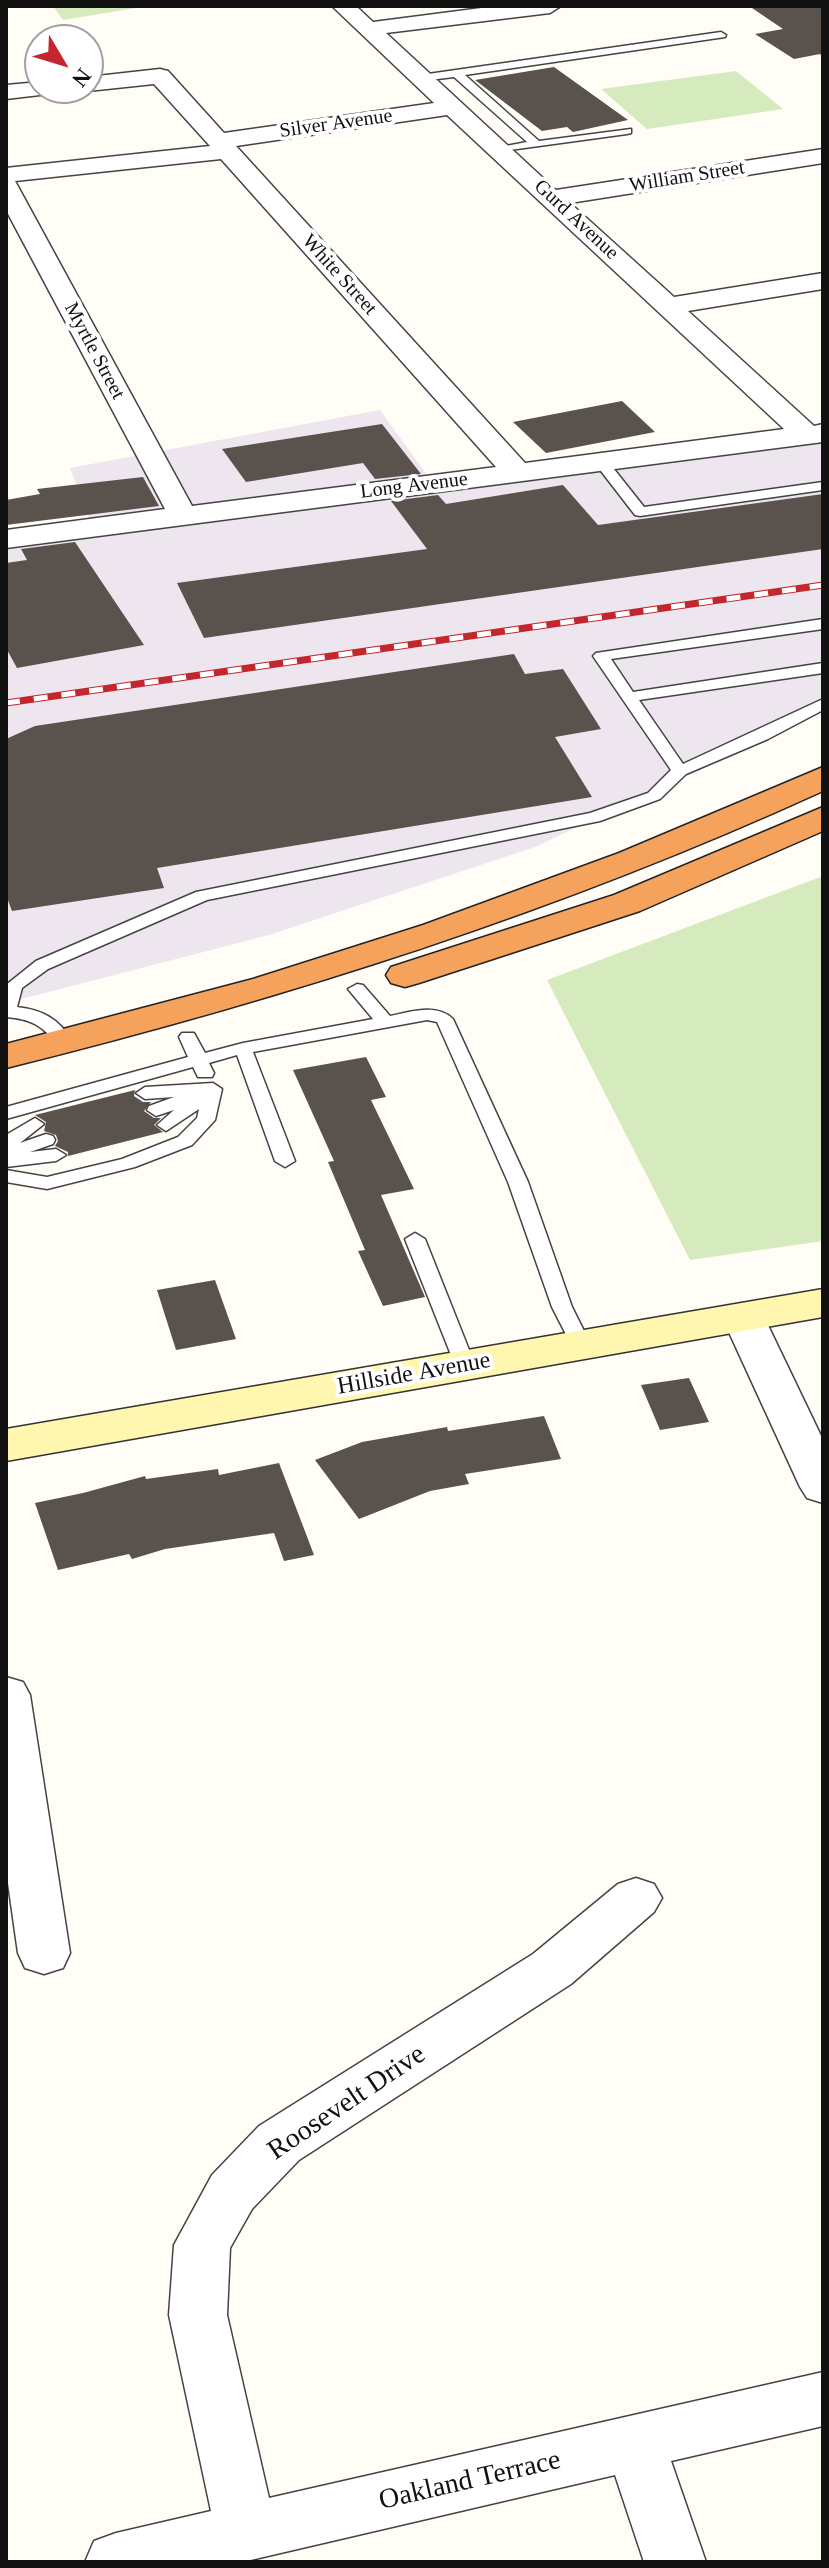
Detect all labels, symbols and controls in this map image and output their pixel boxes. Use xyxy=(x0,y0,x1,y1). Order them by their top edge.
north arrow xyxy=(24,24,104,104)
text: N xyxy=(67,64,96,92)
street label: Silver Avenue xyxy=(278,104,394,144)
street label: William Street xyxy=(628,156,746,198)
street label: Gurd Avenue xyxy=(529,175,623,265)
street label: White Street xyxy=(296,230,382,320)
street label: Myrtle Street xyxy=(59,299,129,403)
street label: Long Avenue xyxy=(359,468,469,504)
street label: Hillside Avenue xyxy=(335,1346,493,1402)
street label: Roosevelt Drive xyxy=(262,2038,432,2168)
street label: Oakland Terrace xyxy=(376,2444,564,2518)

